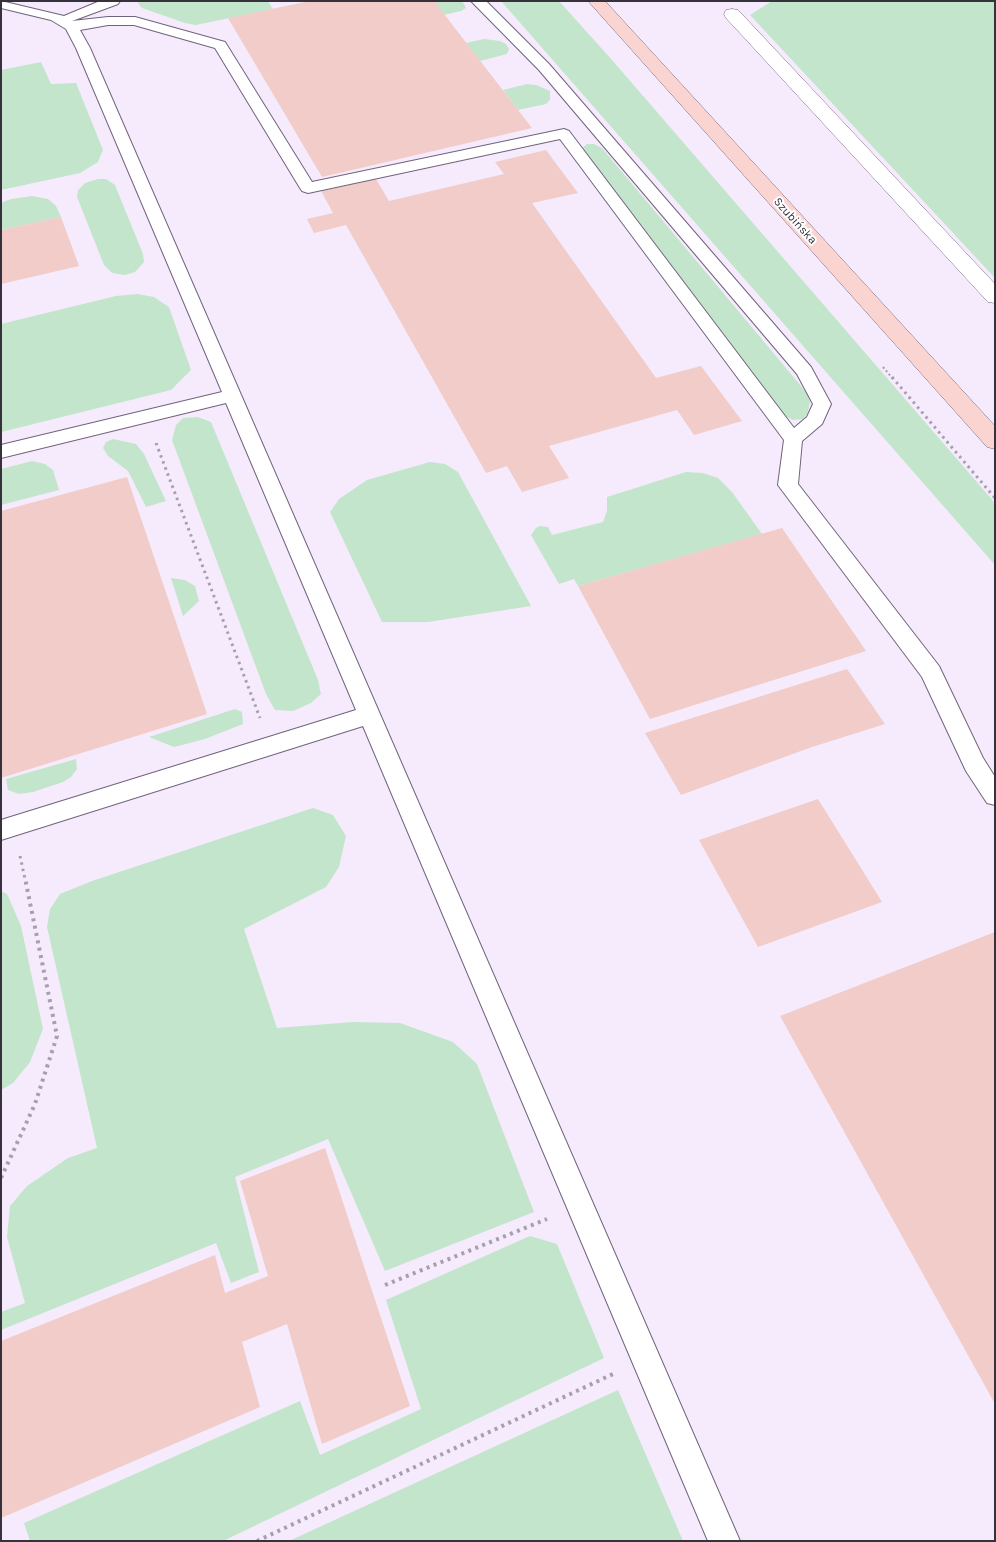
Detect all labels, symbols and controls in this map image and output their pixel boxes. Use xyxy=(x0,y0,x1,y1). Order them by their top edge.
street label: Szubińska xyxy=(770,195,820,247)

